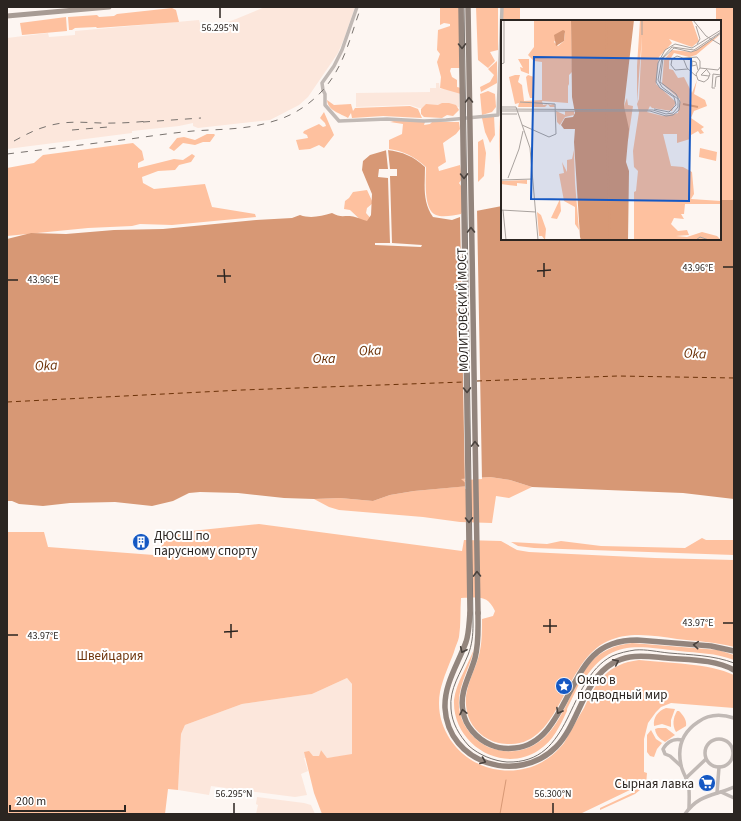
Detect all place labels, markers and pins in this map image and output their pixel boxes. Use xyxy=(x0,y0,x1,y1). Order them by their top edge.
place label: ДЮСШ по парусному спорту xyxy=(154,527,257,560)
building icon: ДЮСШ по парусному спорту xyxy=(131,532,151,552)
place label: Окно в подводный мир xyxy=(577,671,668,704)
place icon: Окно в подводный мир xyxy=(554,676,574,696)
supermarket icon: Сырная лавка xyxy=(697,773,717,793)
place label: Сырная лавка xyxy=(615,775,694,793)

